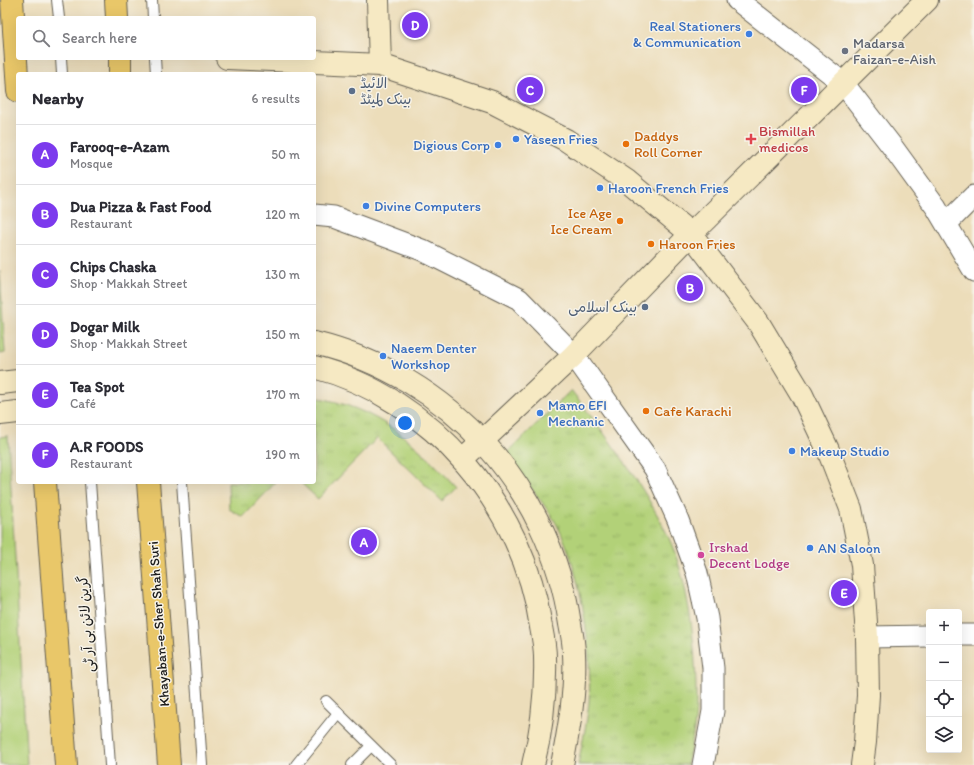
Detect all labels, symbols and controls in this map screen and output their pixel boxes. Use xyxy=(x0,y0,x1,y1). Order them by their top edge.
pin: D xyxy=(402,10,428,40)
search box xyxy=(16,16,316,60)
place label: Real Stationers & Communication xyxy=(633,18,741,51)
icon: search xyxy=(30,27,52,49)
text: Search here xyxy=(62,29,137,47)
marker: Real Stationers & Communication xyxy=(744,29,754,39)
place label: Madarsa Faizan-e-Aish xyxy=(853,35,937,68)
marker: Madarsa Faizan-e-Aish xyxy=(840,46,850,56)
place label: الائیڈ بینک لمیٹڈ xyxy=(360,75,411,108)
pin: C xyxy=(517,75,543,105)
pin: F xyxy=(791,75,817,105)
marker: الائیڈ بینک لمیٹڈ xyxy=(347,86,357,96)
text: Nearby xyxy=(32,88,84,108)
text: 6 results xyxy=(252,91,300,106)
place label: Bismillah medicos xyxy=(759,123,815,156)
place label: Daddys Roll Corner xyxy=(634,128,703,161)
place label: Yaseen Fries xyxy=(524,131,598,148)
marker: Yaseen Fries xyxy=(511,134,521,144)
marker: Bismillah medicos xyxy=(746,134,756,144)
place label: Digious Corp xyxy=(413,137,490,154)
text: Farooq-e-Azam xyxy=(70,138,170,156)
marker: Daddys Roll Corner xyxy=(621,139,631,149)
marker: Digious Corp xyxy=(493,140,503,150)
text: A xyxy=(41,147,49,162)
text: 50 m xyxy=(271,147,300,162)
text: Mosque xyxy=(70,156,113,171)
place label: Haroon French Fries xyxy=(608,180,729,197)
marker: Haroon French Fries xyxy=(595,183,605,193)
text: Dua Pizza & Fast Food xyxy=(70,198,211,216)
place label: Divine Computers xyxy=(374,198,481,215)
marker: Divine Computers xyxy=(361,201,371,211)
place label: Ice Age Ice Cream xyxy=(550,205,612,238)
text: B xyxy=(41,207,49,222)
text: 120 m xyxy=(265,207,300,222)
text: Restaurant xyxy=(70,216,132,231)
marker: Ice Age Ice Cream xyxy=(615,216,625,226)
place label: Haroon Fries xyxy=(659,236,736,253)
marker: Haroon Fries xyxy=(646,239,656,249)
text: Chips Chaska xyxy=(70,258,156,276)
text: C xyxy=(41,267,49,282)
text: 130 m xyxy=(265,267,300,282)
pin: B xyxy=(677,273,703,303)
text: Shop · Makkah Street xyxy=(70,276,187,291)
place label: بینک اسلامی xyxy=(568,299,637,316)
marker: بینک اسلامی xyxy=(640,302,650,312)
text: Dogar Milk xyxy=(70,318,140,336)
text: D xyxy=(41,327,49,342)
text: 150 m xyxy=(265,327,300,342)
text: Shop · Makkah Street xyxy=(70,336,187,351)
place label: Naeem Denter Workshop xyxy=(391,340,477,373)
marker: Naeem Denter Workshop xyxy=(378,351,388,361)
text: Tea Spot xyxy=(70,378,124,396)
text: E xyxy=(41,387,49,402)
text: 170 m xyxy=(266,387,300,402)
text: Café xyxy=(70,396,96,411)
place label: Mamo EFI Mechanic xyxy=(548,397,607,430)
place label: Cafe Karachi xyxy=(654,403,732,420)
marker: Cafe Karachi xyxy=(641,406,651,416)
marker: Mamo EFI Mechanic xyxy=(535,408,545,418)
your location xyxy=(395,413,415,433)
text: A.R FOODS xyxy=(70,438,144,456)
place label: Makeup Studio xyxy=(800,443,889,460)
marker: Makeup Studio xyxy=(787,446,797,456)
text: F xyxy=(42,447,48,462)
text: 190 m xyxy=(265,447,300,462)
text: Restaurant xyxy=(70,456,132,471)
pin: A xyxy=(351,527,377,557)
place label: Irshad Decent Lodge xyxy=(709,539,790,572)
place label: AN Saloon xyxy=(818,540,881,557)
street label: Khayaban-e-Sher Shah Suri xyxy=(145,541,173,707)
marker: AN Saloon xyxy=(805,543,815,553)
marker: Irshad Decent Lodge xyxy=(696,550,706,560)
street label: گرین لائن بی آر ٹی xyxy=(74,575,98,673)
pin: E xyxy=(831,578,857,608)
map controls xyxy=(926,609,962,753)
button: + xyxy=(926,609,962,645)
button: − xyxy=(926,645,962,681)
button: locate xyxy=(926,681,962,717)
button: layers xyxy=(926,717,962,753)

